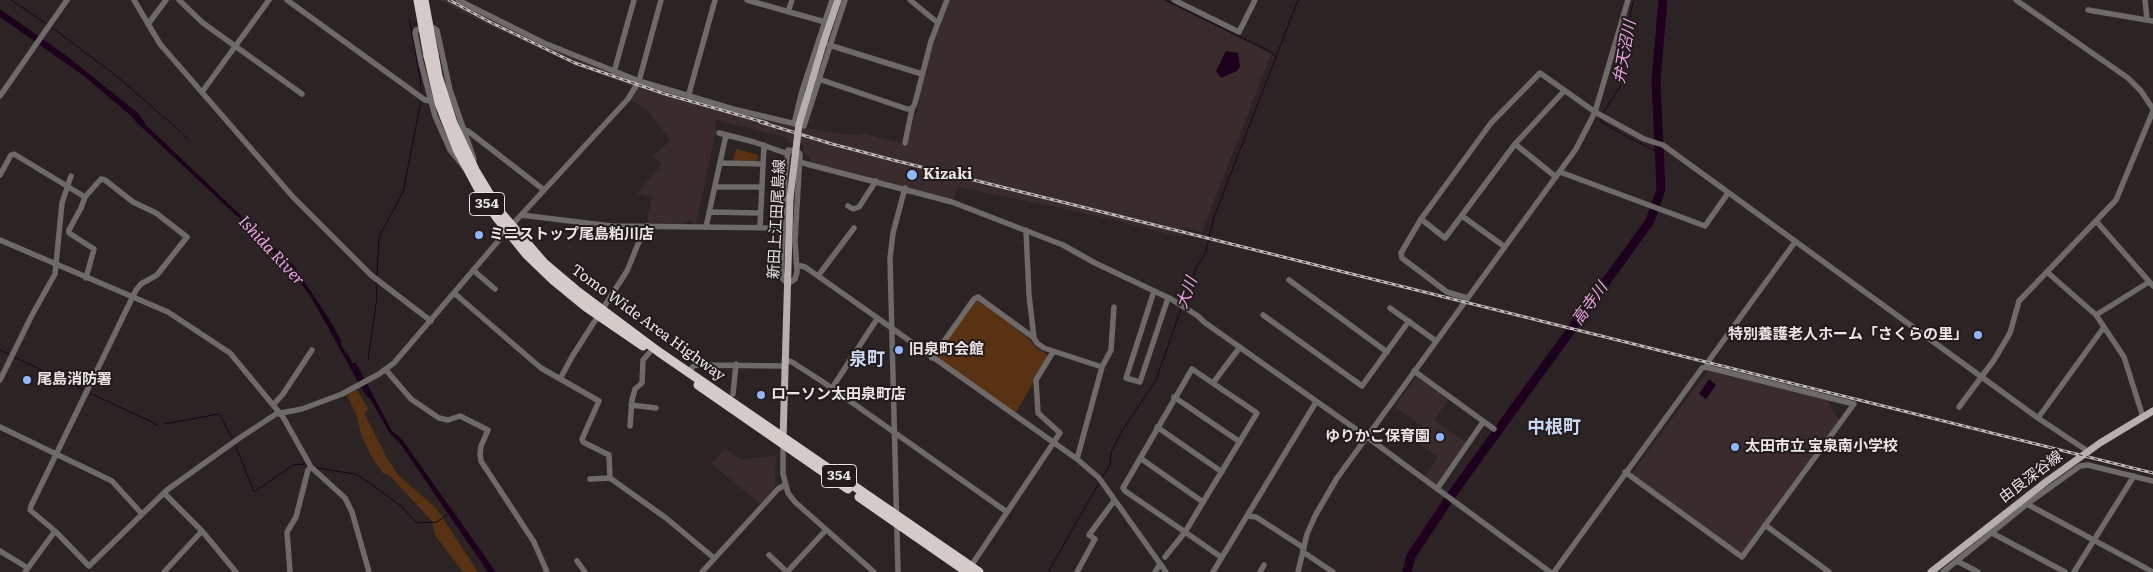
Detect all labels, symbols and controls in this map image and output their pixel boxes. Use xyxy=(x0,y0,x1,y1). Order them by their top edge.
water label: 弁天沼川 xyxy=(1610,19,1640,85)
street label: 新田上江田尾島線 xyxy=(765,159,789,279)
place label: Kizaki xyxy=(923,166,972,184)
marker: Kizaki xyxy=(905,168,919,182)
road number: 354 xyxy=(470,192,504,215)
water label: Ishida River xyxy=(234,212,308,290)
place label: ミニストップ尾島粕川店 xyxy=(489,226,654,244)
marker: ミニストップ尾島粕川店 xyxy=(473,229,485,241)
street label: Tomo Wide Area Highway xyxy=(567,261,729,385)
water label: 大川 xyxy=(1173,275,1201,311)
water label: 高寺川 xyxy=(1568,279,1612,329)
place label: 特別養護老人ホーム「さくらの里」 xyxy=(1728,326,1968,344)
marker: 特別養護老人ホーム「さくらの里」 xyxy=(1972,329,1984,341)
place label: 旧泉町会館 xyxy=(909,341,984,359)
marker: 旧泉町会館 xyxy=(893,344,905,356)
district label: 泉町 xyxy=(849,349,885,371)
place label: 尾島消防署 xyxy=(37,371,112,389)
marker: 尾島消防署 xyxy=(21,374,33,386)
place label: ローソン太田泉町店 xyxy=(771,386,906,404)
marker: ローソン太田泉町店 xyxy=(755,389,767,401)
district label: 中根町 xyxy=(1527,417,1581,439)
place label: ゆりかご保育園 xyxy=(1325,428,1430,446)
marker: ゆりかご保育園 xyxy=(1434,431,1446,443)
place label: 太田市立 宝泉南小学校 xyxy=(1745,438,1898,456)
marker: 太田市立 宝泉南小学校 xyxy=(1729,441,1741,453)
street label: 由良深谷線 xyxy=(1996,447,2066,507)
road number: 354 xyxy=(822,464,856,488)

